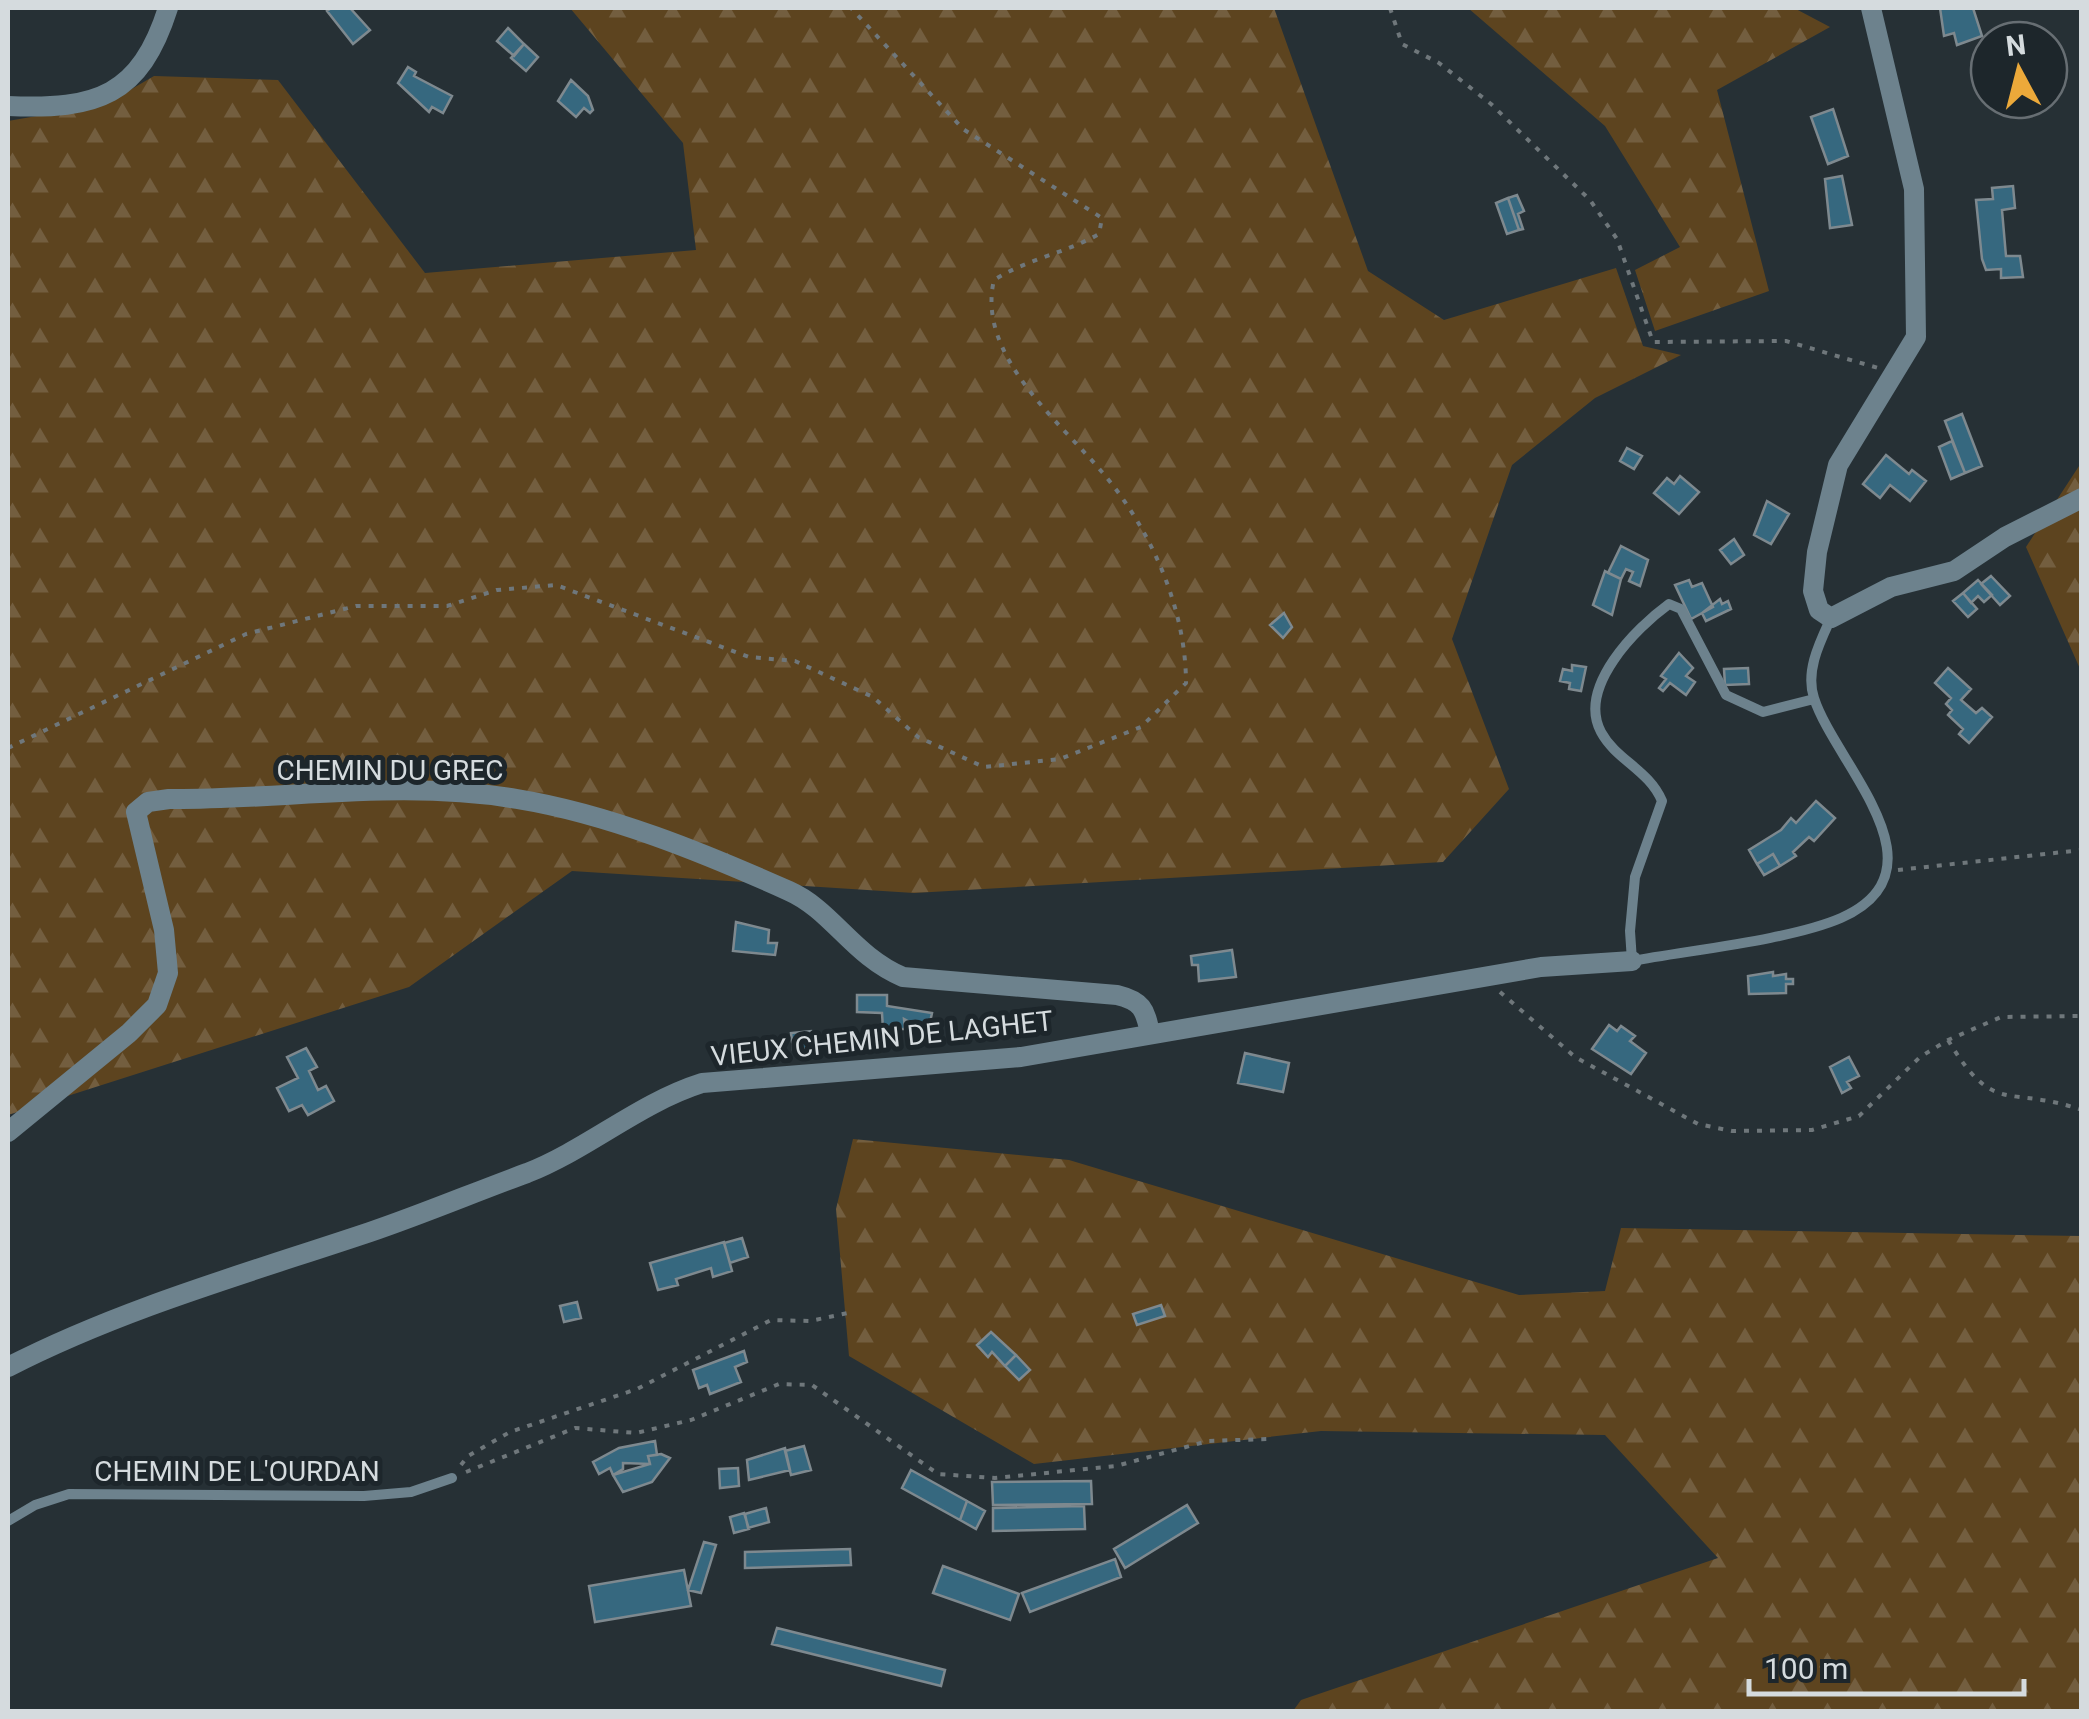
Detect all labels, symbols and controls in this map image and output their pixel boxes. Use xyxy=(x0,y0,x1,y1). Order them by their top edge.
north arrow xyxy=(1969,20,2069,120)
text: N xyxy=(2004,28,2028,63)
street label: CHEMIN DU GREC xyxy=(276,754,504,787)
street label: VIEUX CHEMIN DE LAGHET xyxy=(709,1004,1055,1073)
street label: CHEMIN DE L'OURDAN xyxy=(94,1455,380,1488)
scale bar xyxy=(1749,1634,2024,1696)
text: 100 m xyxy=(1764,1651,1848,1686)

